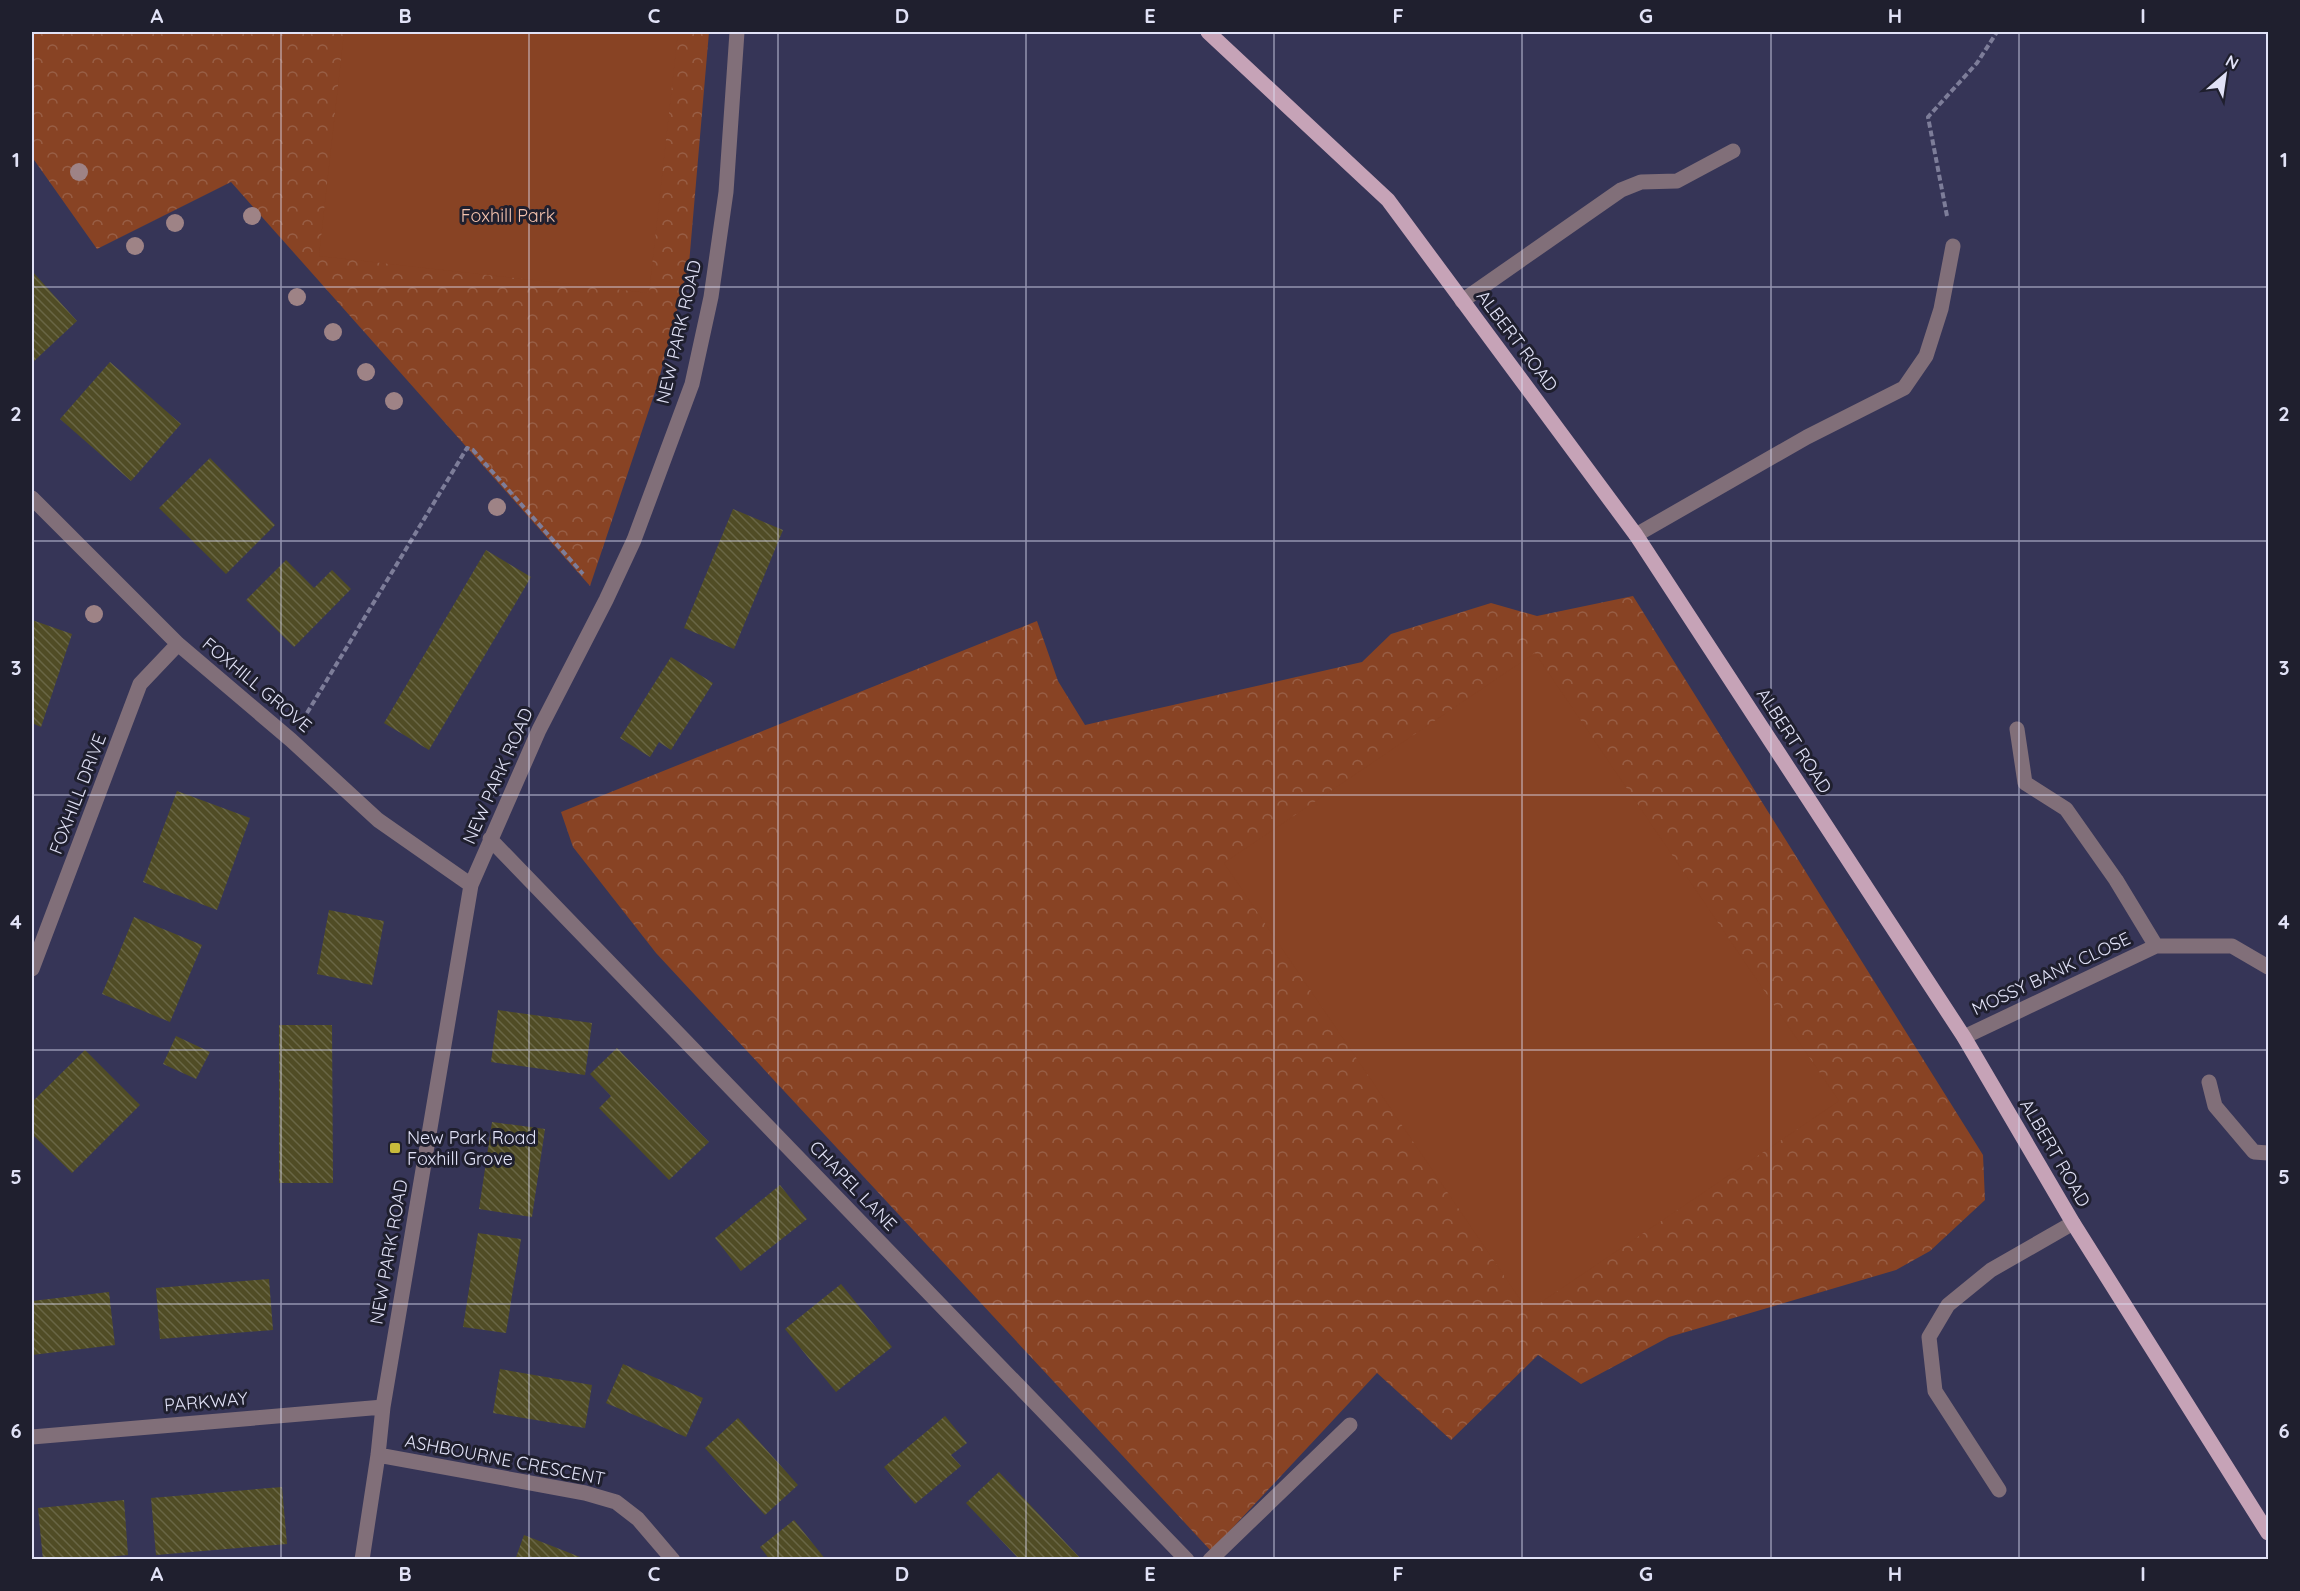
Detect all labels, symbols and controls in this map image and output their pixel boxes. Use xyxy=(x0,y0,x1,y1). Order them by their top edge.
text: A xyxy=(151,3,164,28)
text: B xyxy=(398,3,412,28)
text: C xyxy=(648,3,661,28)
text: D xyxy=(895,3,909,28)
text: E xyxy=(1144,3,1156,28)
text: F xyxy=(1392,3,1404,28)
text: G xyxy=(1639,3,1653,28)
text: H xyxy=(1888,3,1902,28)
text: I xyxy=(2140,3,2146,28)
north arrow xyxy=(2195,45,2255,105)
text: N xyxy=(2222,50,2242,73)
text: 1 xyxy=(12,147,20,172)
text: 1 xyxy=(2280,147,2288,172)
park label: Foxhill Park xyxy=(461,204,555,227)
street label: NEW PARK ROAD xyxy=(651,258,706,406)
street label: ALBERT ROAD xyxy=(1472,285,1563,396)
text: 2 xyxy=(10,401,22,426)
text: 2 xyxy=(2278,401,2290,426)
street label: FOXHILL GROVE xyxy=(198,632,317,737)
text: 3 xyxy=(11,655,21,680)
text: 3 xyxy=(2279,655,2289,680)
street label: ALBERT ROAD xyxy=(1752,684,1837,798)
street label: NEW PARK ROAD xyxy=(457,704,538,847)
street label: FOXHILL DRIVE xyxy=(44,730,111,857)
text: 4 xyxy=(10,909,22,934)
text: 4 xyxy=(2278,909,2290,934)
street label: MOSSY BANK CLOSE xyxy=(1968,927,2134,1020)
street label: ALBERT ROAD xyxy=(2015,1095,2096,1211)
place label: New Park Road Foxhill Grove xyxy=(407,1126,536,1170)
street label: CHAPEL LANE xyxy=(805,1136,902,1235)
marker: New Park Road Foxhill Grove xyxy=(388,1141,402,1155)
text: 5 xyxy=(10,1164,22,1189)
text: 5 xyxy=(2278,1164,2290,1189)
street label: NEW PARK ROAD xyxy=(364,1178,413,1326)
street label: PARKWAY xyxy=(163,1386,249,1417)
text: 6 xyxy=(10,1418,22,1443)
text: 6 xyxy=(2278,1418,2290,1443)
street label: ASHBOURNE CRESCENT xyxy=(403,1429,607,1490)
text: A xyxy=(151,1561,164,1586)
text: B xyxy=(398,1561,412,1586)
text: C xyxy=(648,1561,661,1586)
text: D xyxy=(895,1561,909,1586)
text: E xyxy=(1144,1561,1156,1586)
text: F xyxy=(1392,1561,1404,1586)
text: G xyxy=(1639,1561,1653,1586)
text: H xyxy=(1888,1561,1902,1586)
text: I xyxy=(2140,1561,2146,1586)

